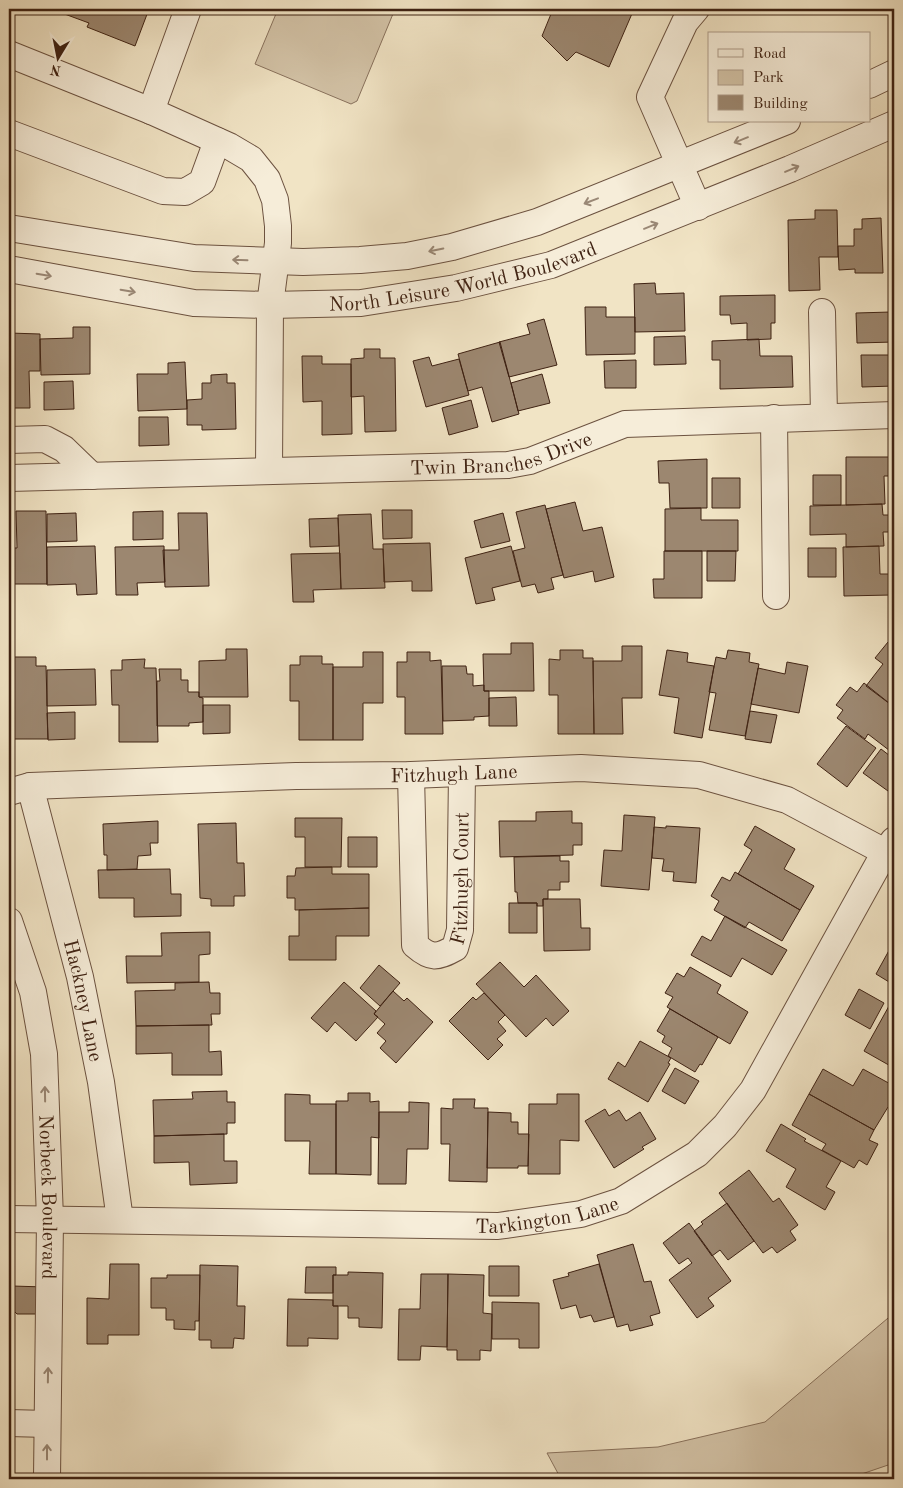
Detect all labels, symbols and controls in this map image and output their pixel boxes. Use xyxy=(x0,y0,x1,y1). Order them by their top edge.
north arrow xyxy=(32,32,82,82)
legend xyxy=(708,32,870,122)
text: Road xyxy=(753,47,787,62)
text: N xyxy=(49,62,62,78)
text: Park xyxy=(753,71,784,86)
text: Building xyxy=(753,97,808,112)
one-way arrow xyxy=(734,136,750,145)
one-way arrow xyxy=(784,163,799,173)
one-way arrow xyxy=(584,197,599,206)
one-way arrow xyxy=(644,220,659,229)
street label: North Leisure World Boulevard xyxy=(329,240,600,316)
one-way arrow xyxy=(429,246,445,255)
one-way arrow xyxy=(232,255,248,264)
one-way arrow xyxy=(36,271,52,281)
one-way arrow xyxy=(120,286,136,296)
street label: Twin Branches Drive xyxy=(410,430,595,480)
street label: Fitzhugh Lane xyxy=(390,763,518,787)
street label: Fitzhugh Court xyxy=(448,812,474,947)
street label: Hackney Lane xyxy=(59,938,105,1063)
one-way arrow xyxy=(40,1086,50,1102)
street label: Norbeck Boulevard xyxy=(34,1114,58,1280)
street label: Tarkington Lane xyxy=(475,1194,622,1238)
one-way arrow xyxy=(43,1368,53,1384)
one-way arrow xyxy=(42,1444,52,1460)

